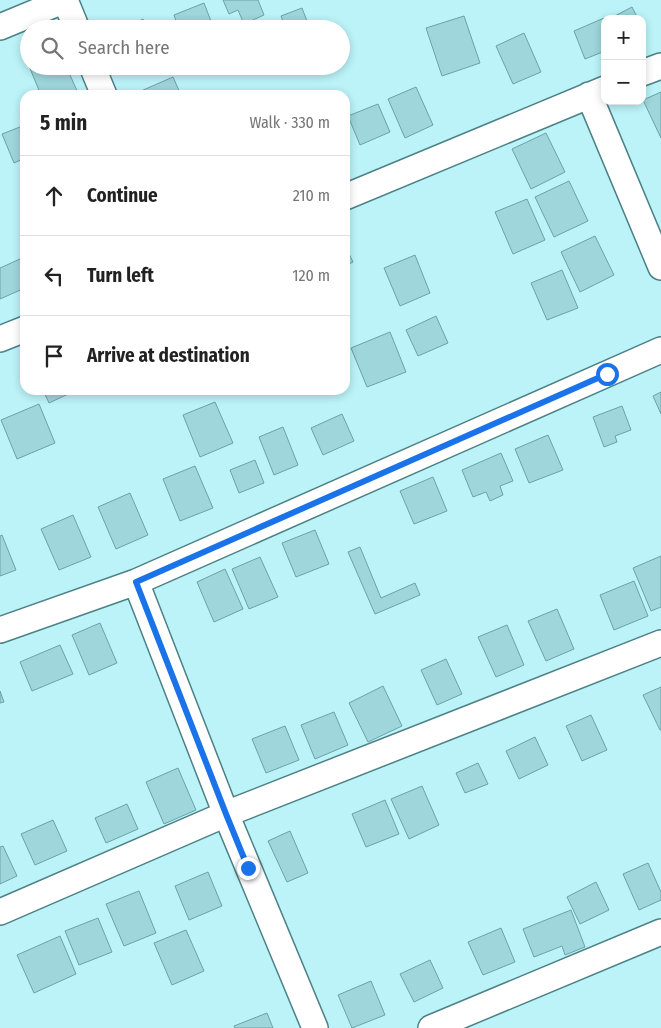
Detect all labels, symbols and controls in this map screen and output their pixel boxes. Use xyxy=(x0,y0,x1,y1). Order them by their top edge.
map controls xyxy=(601,15,646,105)
button: + xyxy=(601,15,646,60)
search box xyxy=(20,20,350,75)
icon: search xyxy=(38,34,66,62)
text: Search here xyxy=(78,36,170,59)
button: − xyxy=(601,60,646,105)
text: 5 min xyxy=(40,110,87,136)
text: Walk · 330 m xyxy=(249,113,330,132)
icon: ahead xyxy=(40,182,68,210)
text: Continue xyxy=(87,184,158,207)
text: 210 m xyxy=(293,186,330,205)
icon: left xyxy=(40,262,68,290)
text: Turn left xyxy=(87,264,154,287)
text: 120 m xyxy=(292,266,330,285)
icon: arrive xyxy=(40,342,68,370)
text: Arrive at destination xyxy=(87,344,250,367)
route start xyxy=(596,363,619,386)
route end xyxy=(237,857,260,880)

